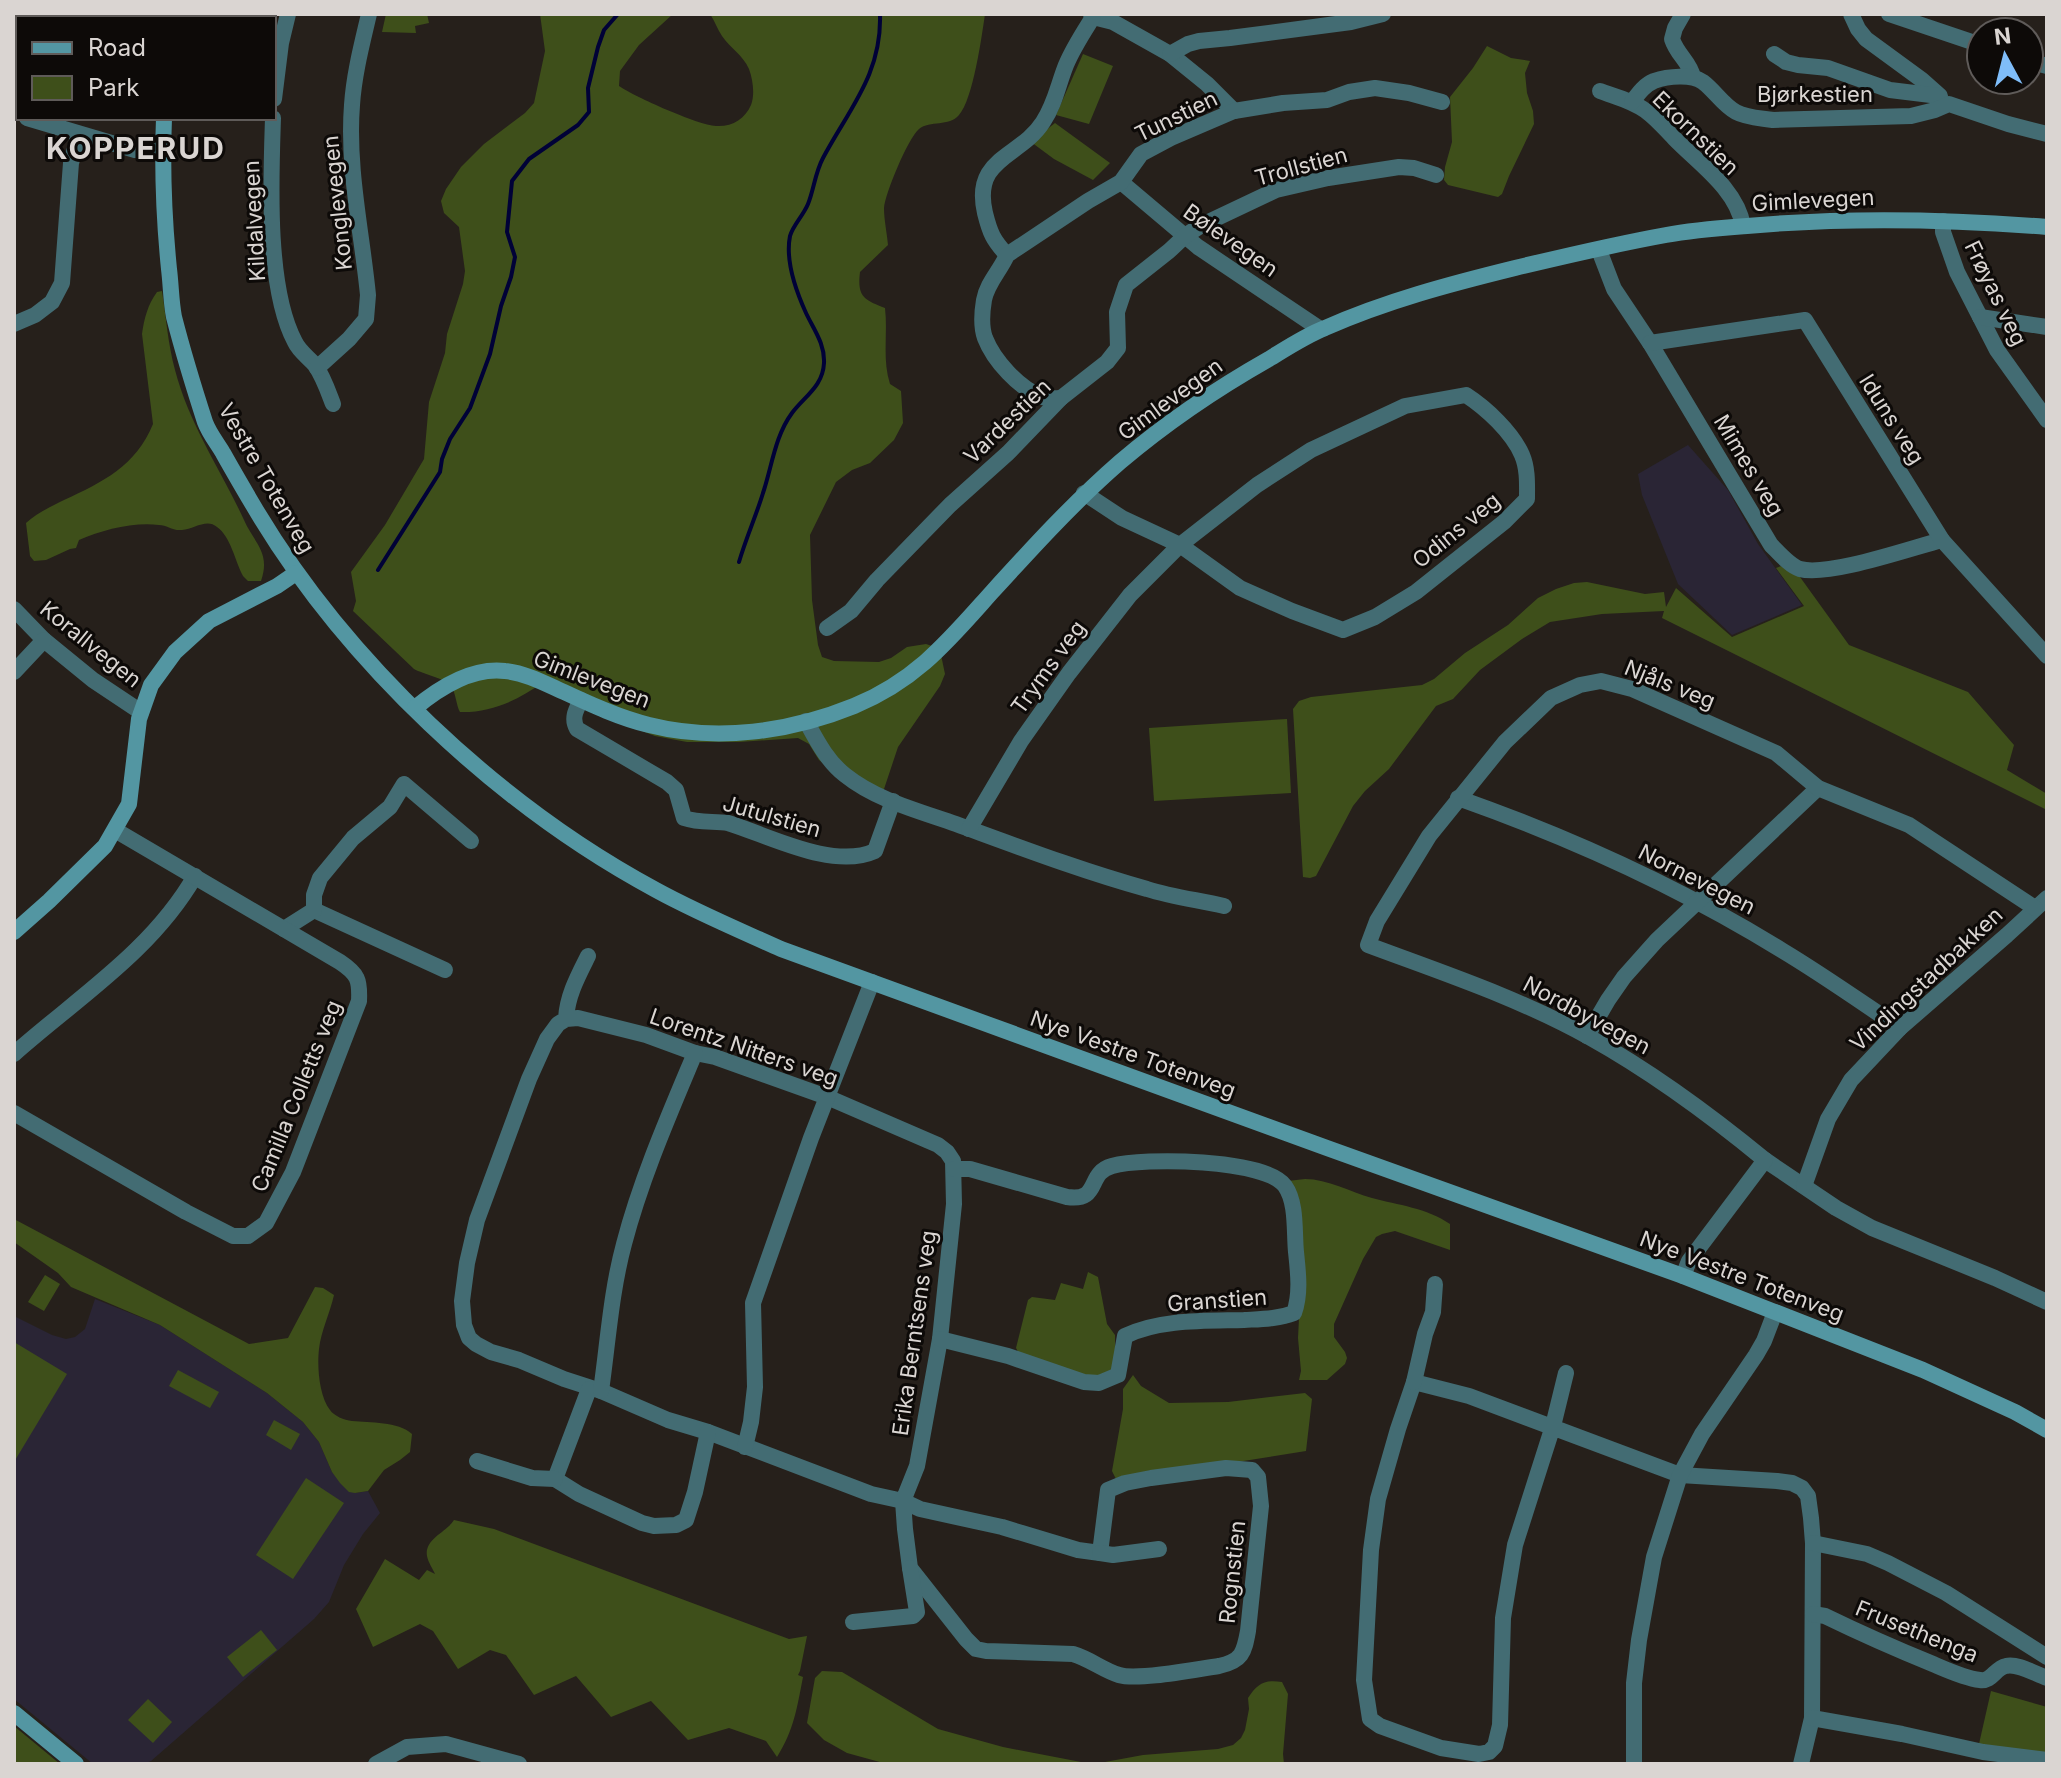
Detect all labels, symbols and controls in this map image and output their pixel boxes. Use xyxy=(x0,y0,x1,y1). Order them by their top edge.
legend xyxy=(16,16,276,120)
north arrow xyxy=(1965,16,2045,96)
text: N xyxy=(1993,22,2012,50)
text: Road xyxy=(88,33,146,62)
text: Park xyxy=(88,73,139,102)
street label: Bjørkestien xyxy=(1757,81,1873,107)
street label: Tunstien xyxy=(1131,85,1221,147)
street label: Ekornstien xyxy=(1648,86,1744,180)
district label: KOPPERUD xyxy=(46,130,226,166)
street label: Konglevegen xyxy=(317,134,357,272)
street label: Trollstien xyxy=(1252,141,1350,191)
street label: Kildalvegen xyxy=(238,160,270,282)
street label: Gimlevegen xyxy=(1751,184,1875,216)
street label: Bølevegen xyxy=(1179,198,1283,282)
street label: Frøyas veg xyxy=(1959,236,2033,350)
street label: Gimlevegen xyxy=(1113,352,1227,446)
street label: Iduns veg xyxy=(1854,369,1930,469)
street label: Vardestien xyxy=(958,373,1056,469)
street label: Vestre Totenveg xyxy=(213,398,321,558)
street label: Mimes veg xyxy=(1709,410,1789,520)
street label: Odins veg xyxy=(1407,487,1505,573)
street label: Korallvegen xyxy=(35,595,147,693)
street label: Tryms veg xyxy=(1005,615,1091,719)
street label: Gimlevegen xyxy=(530,645,654,713)
street label: Njåls veg xyxy=(1621,654,1719,714)
street label: Jutulstien xyxy=(720,790,824,842)
street label: Nornevegen xyxy=(1634,838,1760,920)
street label: Vindingstadbakken xyxy=(1844,902,2008,1056)
street label: Nordbyvegen xyxy=(1519,971,1655,1059)
street label: Camilla Colletts veg xyxy=(246,996,346,1196)
street label: Lorentz Nitters veg xyxy=(646,1003,842,1091)
street label: Nye Vestre Totenveg xyxy=(1027,1005,1239,1103)
street label: Nye Vestre Totenveg xyxy=(1636,1225,1848,1327)
street label: Erika Berntsens veg xyxy=(887,1229,941,1437)
street label: Granstien xyxy=(1166,1284,1268,1316)
street label: Rognstien xyxy=(1214,1519,1250,1625)
street label: Frusethenga xyxy=(1852,1595,1982,1667)

